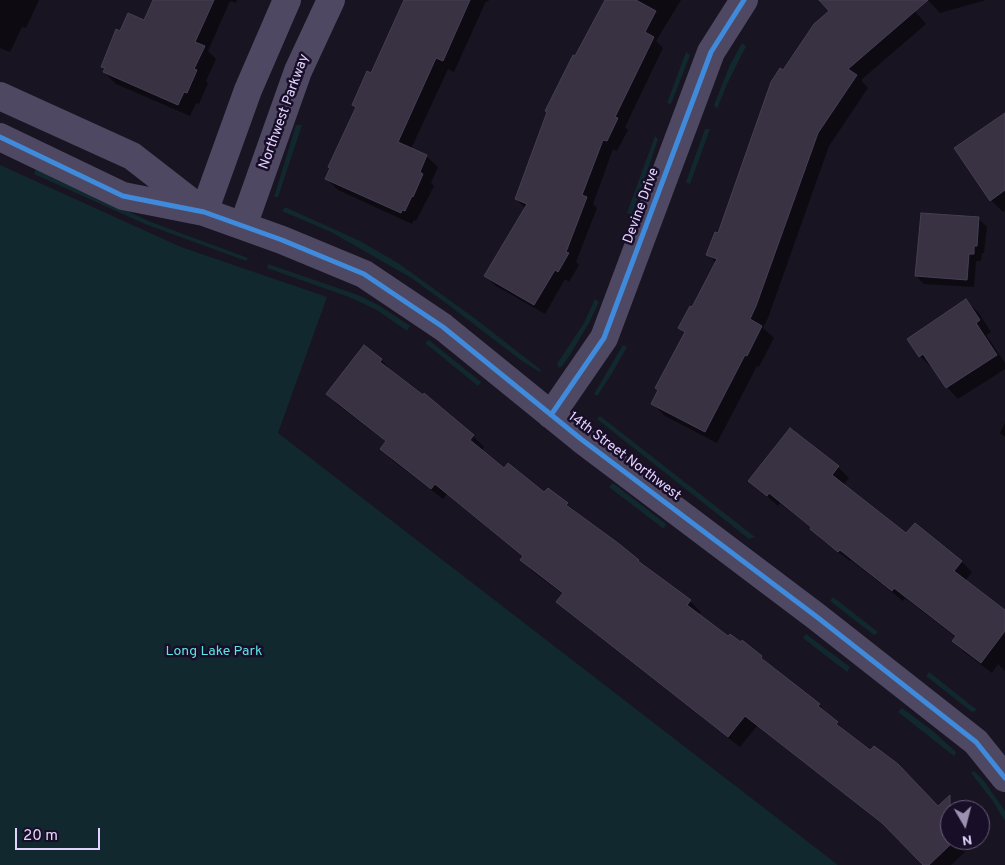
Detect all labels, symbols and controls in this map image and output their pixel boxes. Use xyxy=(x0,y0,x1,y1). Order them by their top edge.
street label: Northwest Parkway xyxy=(256,52,314,172)
street label: Devine Drive xyxy=(621,166,663,246)
street label: 14th Street Northwest xyxy=(564,409,684,505)
park label: Long Lake Park xyxy=(166,644,262,660)
north arrow xyxy=(940,800,990,850)
scale bar xyxy=(18,818,102,850)
text: 20 m xyxy=(23,827,58,846)
text: N xyxy=(961,830,973,848)

